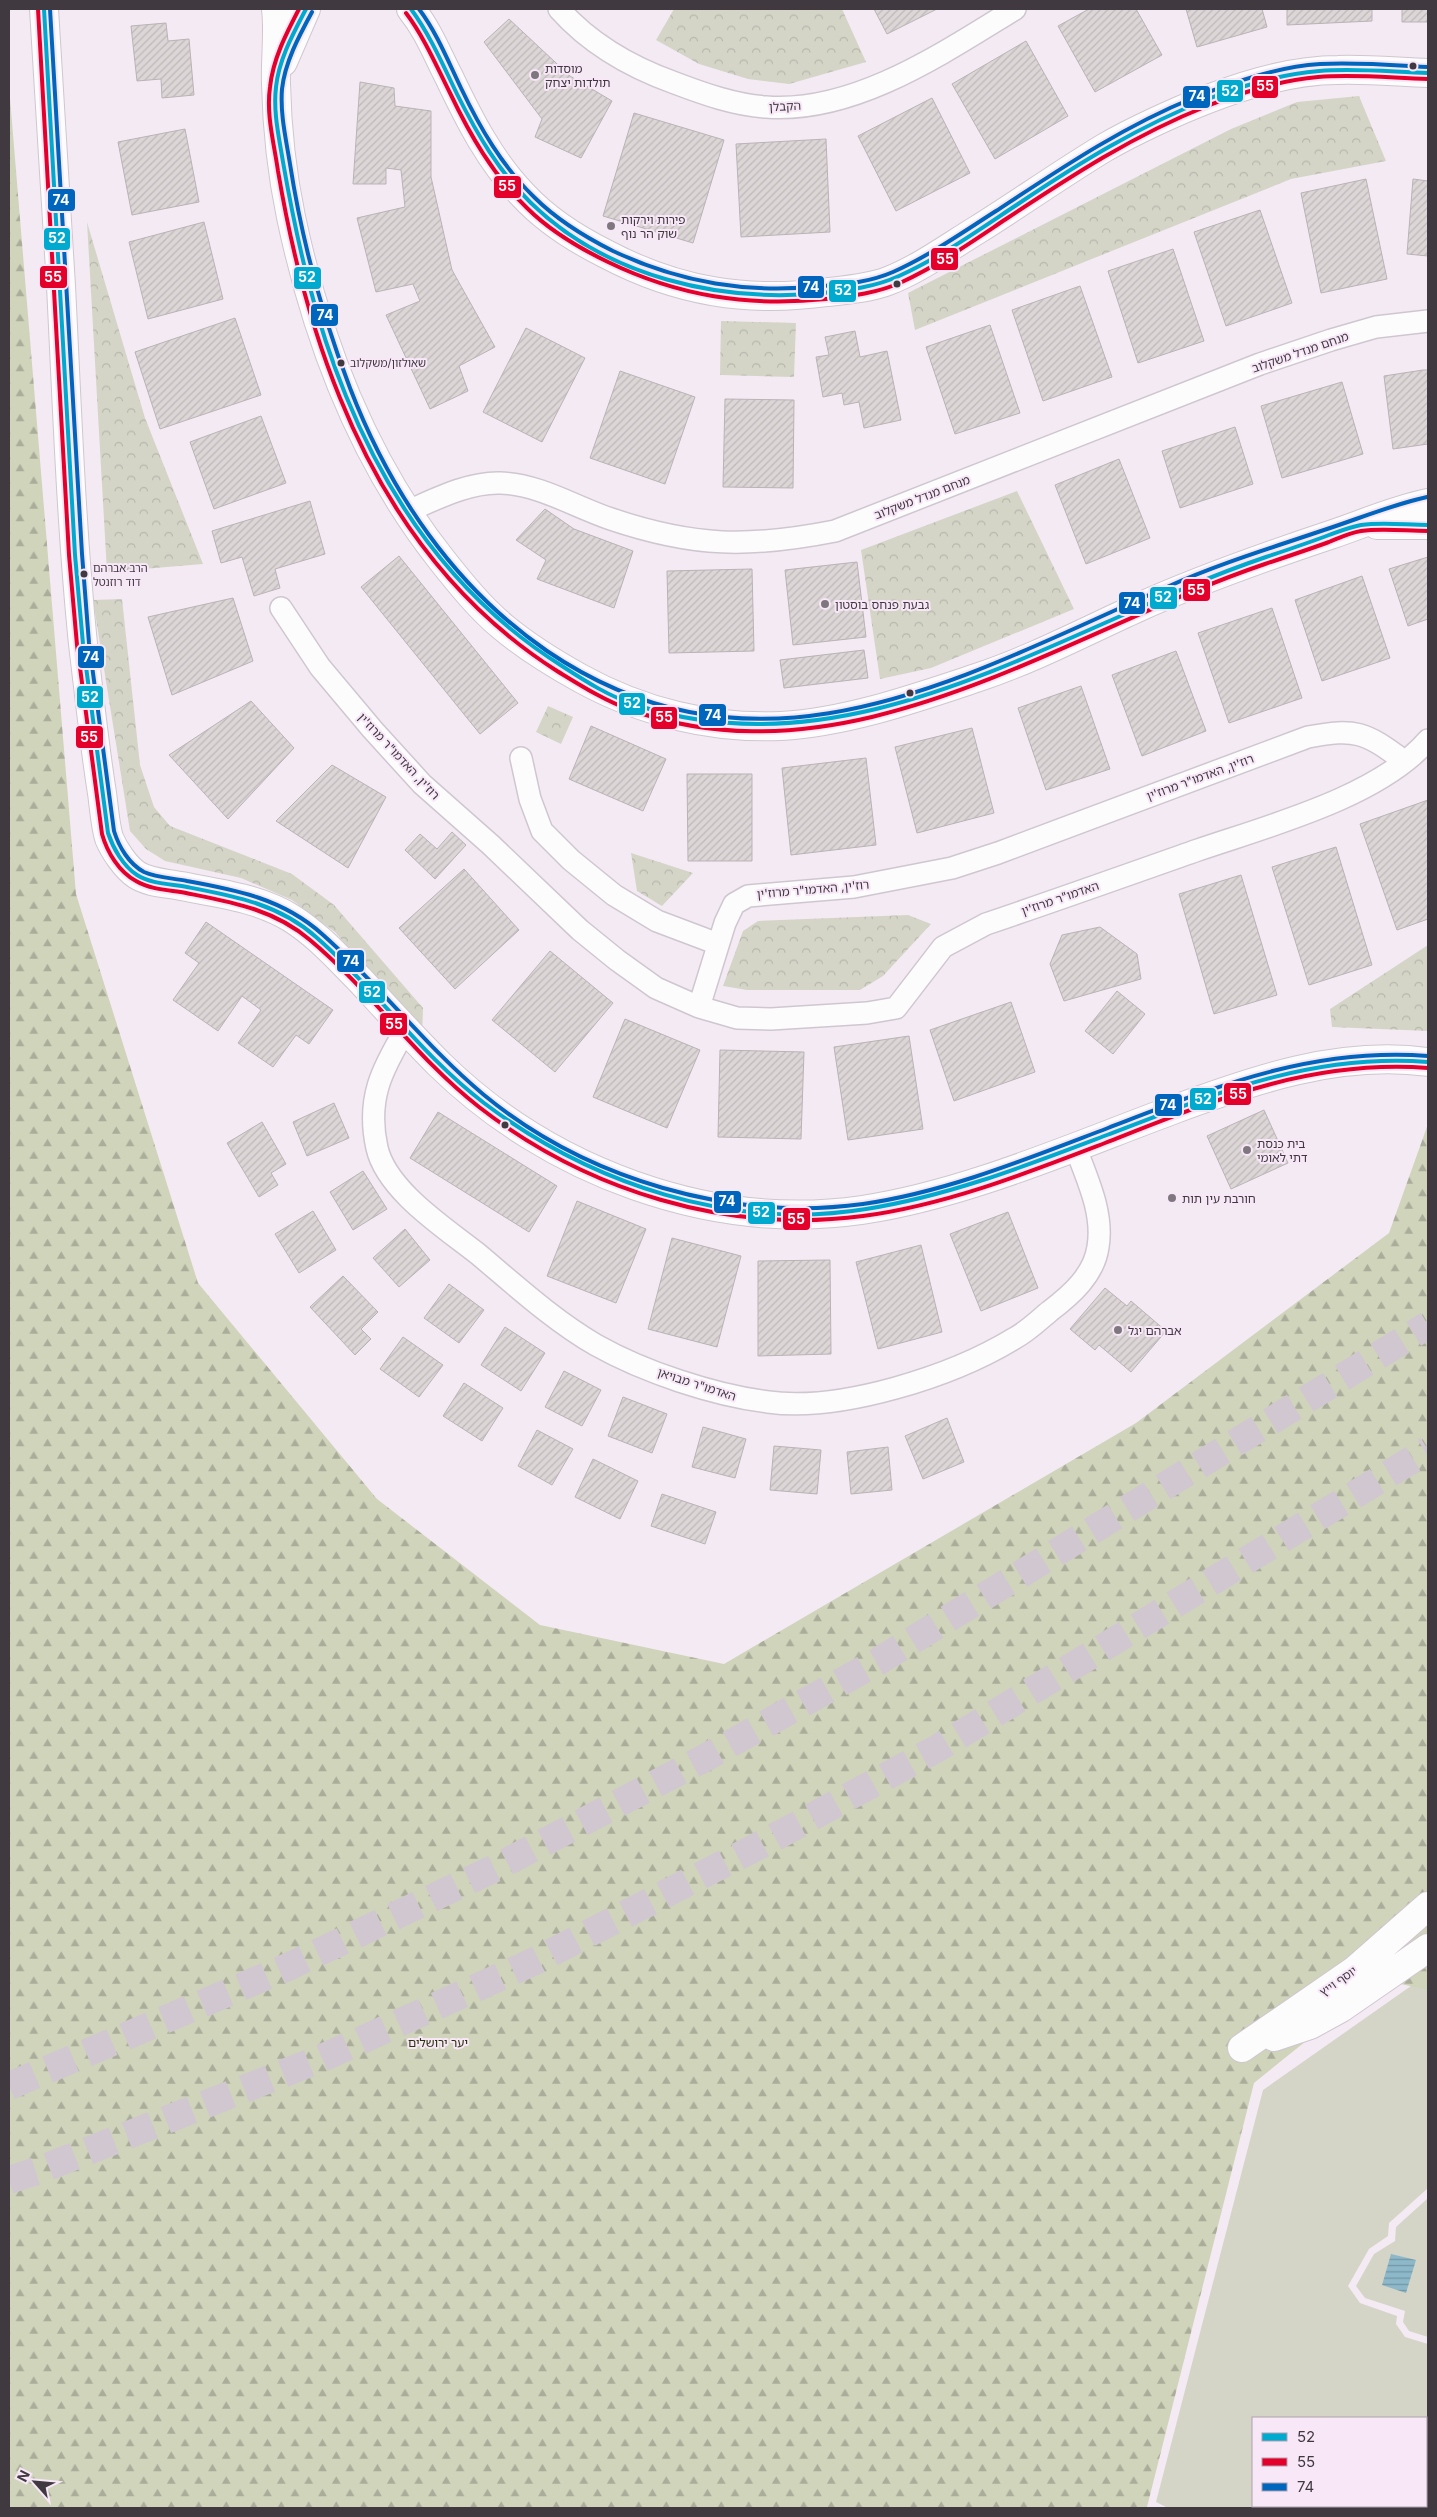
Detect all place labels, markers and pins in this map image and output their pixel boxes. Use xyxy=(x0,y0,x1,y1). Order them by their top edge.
place label: מוסדות תולדות יצחק xyxy=(545,61,611,90)
unlabelled marker xyxy=(1408,61,1418,71)
marker: מוסדות תולדות יצחק xyxy=(529,69,541,81)
place label: פירות וירקות שוק הר נוף xyxy=(621,212,686,241)
marker: פירות וירקות שוק הר נוף xyxy=(605,220,617,232)
unlabelled marker xyxy=(892,279,902,289)
place label: שאולזון/משקלוב xyxy=(350,356,426,370)
marker: שאולזון/משקלוב xyxy=(336,358,346,368)
place label: הרב אברהם דוד רוזנטל xyxy=(93,561,148,589)
marker: הרב אברהם דוד רוזנטל xyxy=(79,569,89,579)
place label: גבעת פנחס בוסטון xyxy=(835,597,930,612)
marker: גבעת פנחס בוסטון xyxy=(819,598,831,610)
unlabelled marker xyxy=(905,688,915,698)
unlabelled marker xyxy=(500,1120,510,1130)
place label: בית כנסת דתי לאומי xyxy=(1257,1136,1308,1165)
marker: בית כנסת דתי לאומי xyxy=(1241,1144,1253,1156)
place label: חורבת עין תות xyxy=(1182,1191,1256,1206)
marker: חורבת עין תות xyxy=(1166,1192,1178,1204)
place label: אברהם יגל xyxy=(1128,1323,1182,1338)
marker: אברהם יגל xyxy=(1112,1324,1124,1336)

